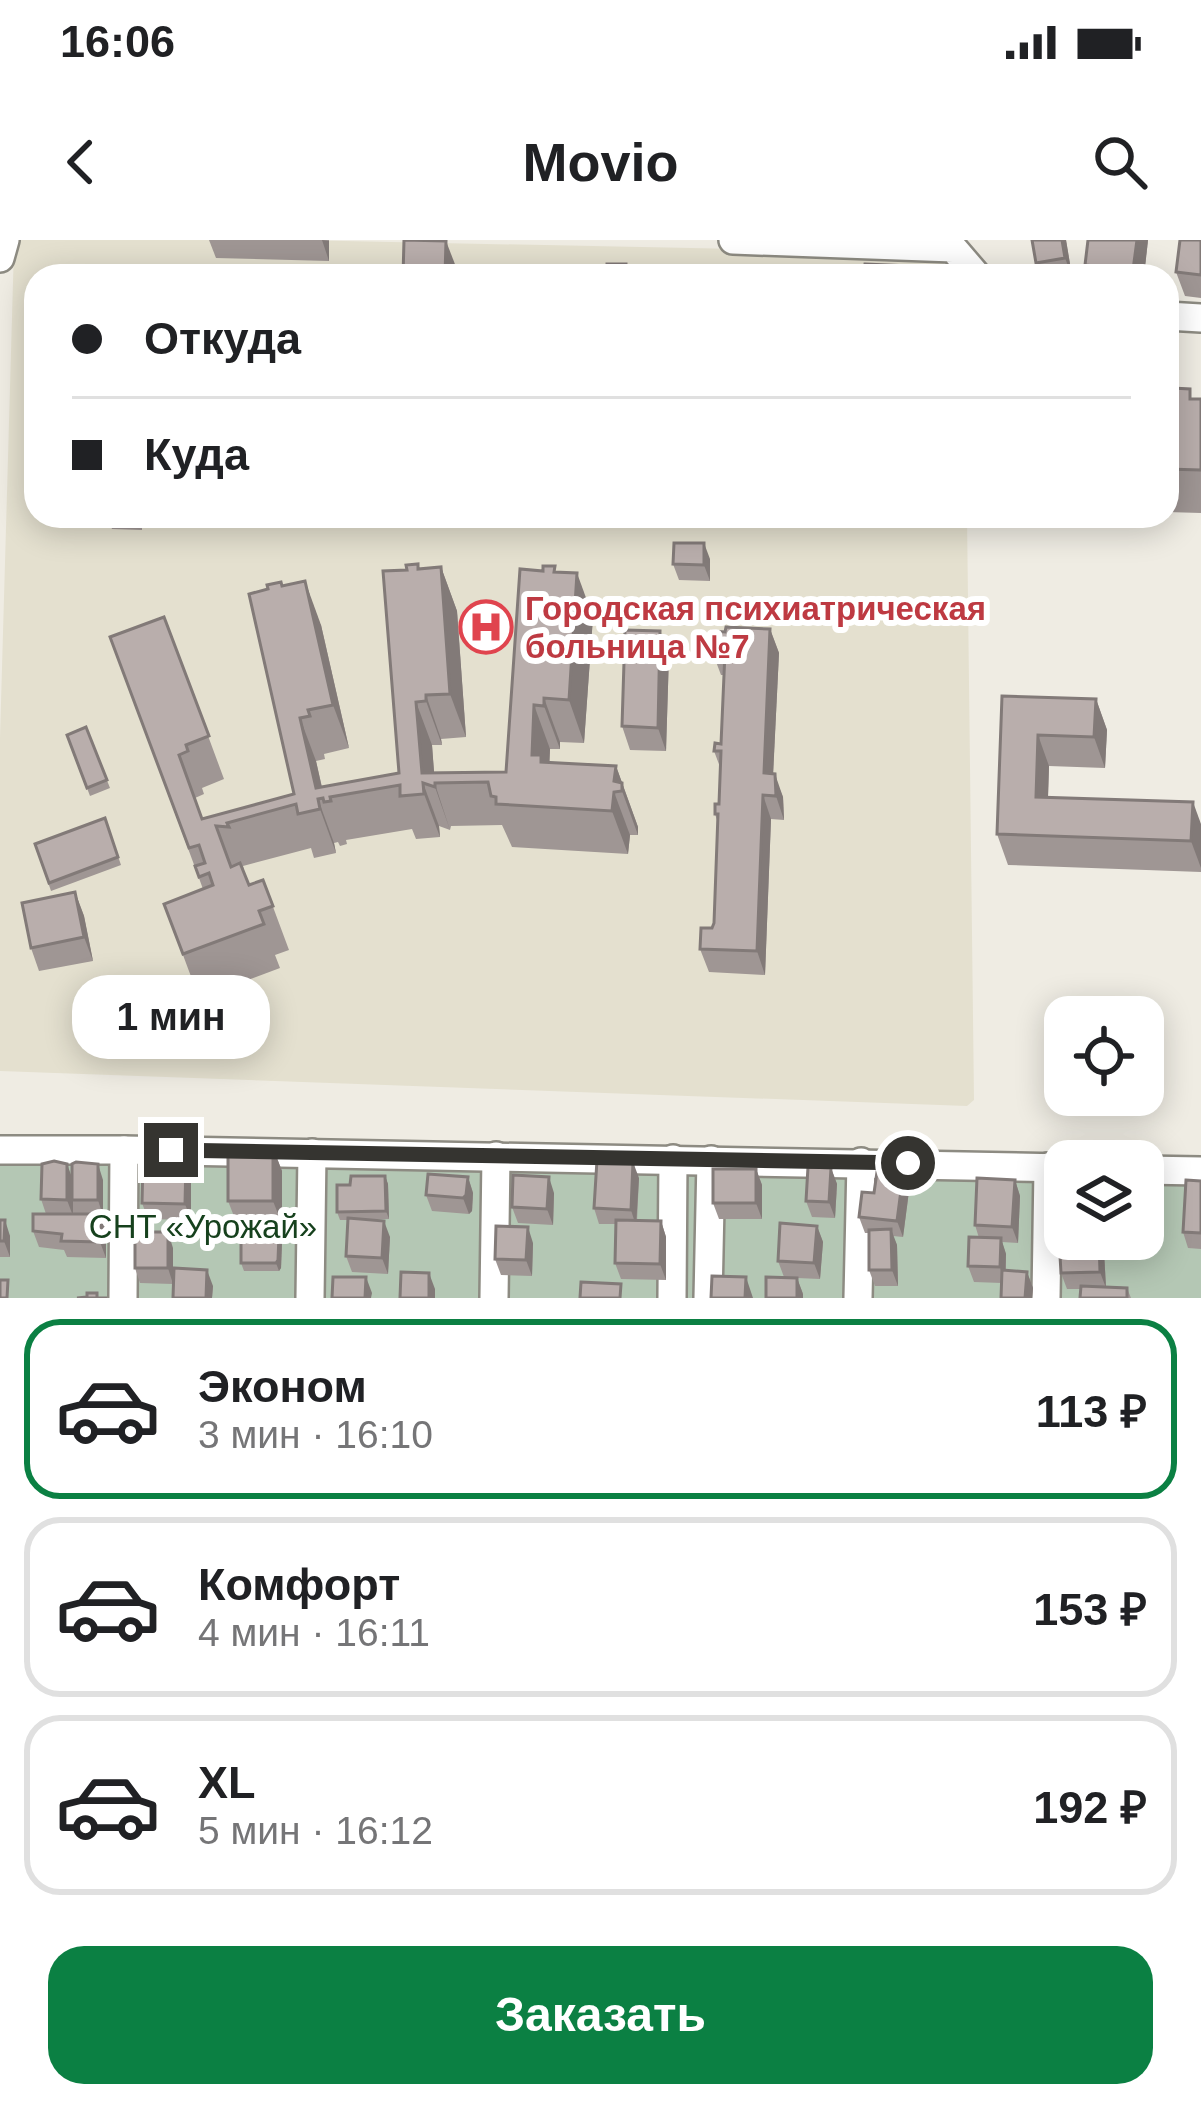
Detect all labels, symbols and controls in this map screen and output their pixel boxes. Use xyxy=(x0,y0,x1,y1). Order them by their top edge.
text: 16:06 xyxy=(60,16,175,67)
icon: back xyxy=(48,129,114,195)
icon: search xyxy=(1087,129,1153,195)
text: Movio xyxy=(523,132,679,192)
text: Откуда xyxy=(144,313,301,364)
text: Куда xyxy=(144,429,249,480)
place label: Городская психиатрическая больница №7 xyxy=(525,590,986,665)
hospital icon: Городская психиатрическая больница №7 xyxy=(458,599,514,655)
callout: 1 мин xyxy=(72,976,270,1060)
text: 1 мин xyxy=(117,995,225,1038)
map controls xyxy=(1044,996,1164,1260)
button: locate xyxy=(1044,996,1164,1116)
route end xyxy=(144,1123,198,1177)
route start xyxy=(881,1136,935,1190)
button: layers xyxy=(1044,1140,1164,1260)
park label: СНТ «Урожай» xyxy=(89,1208,317,1245)
icon: car xyxy=(54,1355,162,1463)
text: Эконом xyxy=(198,1361,367,1412)
text: 113 ₽ xyxy=(1036,1386,1147,1437)
text: 3 мин · 16:10 xyxy=(198,1413,433,1456)
icon: car xyxy=(54,1553,162,1661)
text: Комфорт xyxy=(198,1559,400,1610)
text: 153 ₽ xyxy=(1033,1584,1147,1635)
text: 4 мин · 16:11 xyxy=(198,1611,430,1654)
icon: car xyxy=(54,1751,162,1859)
text: XL xyxy=(198,1757,256,1808)
text: 192 ₽ xyxy=(1033,1782,1147,1833)
text: 5 мин · 16:12 xyxy=(198,1809,433,1852)
button: Заказать xyxy=(48,1946,1153,2084)

